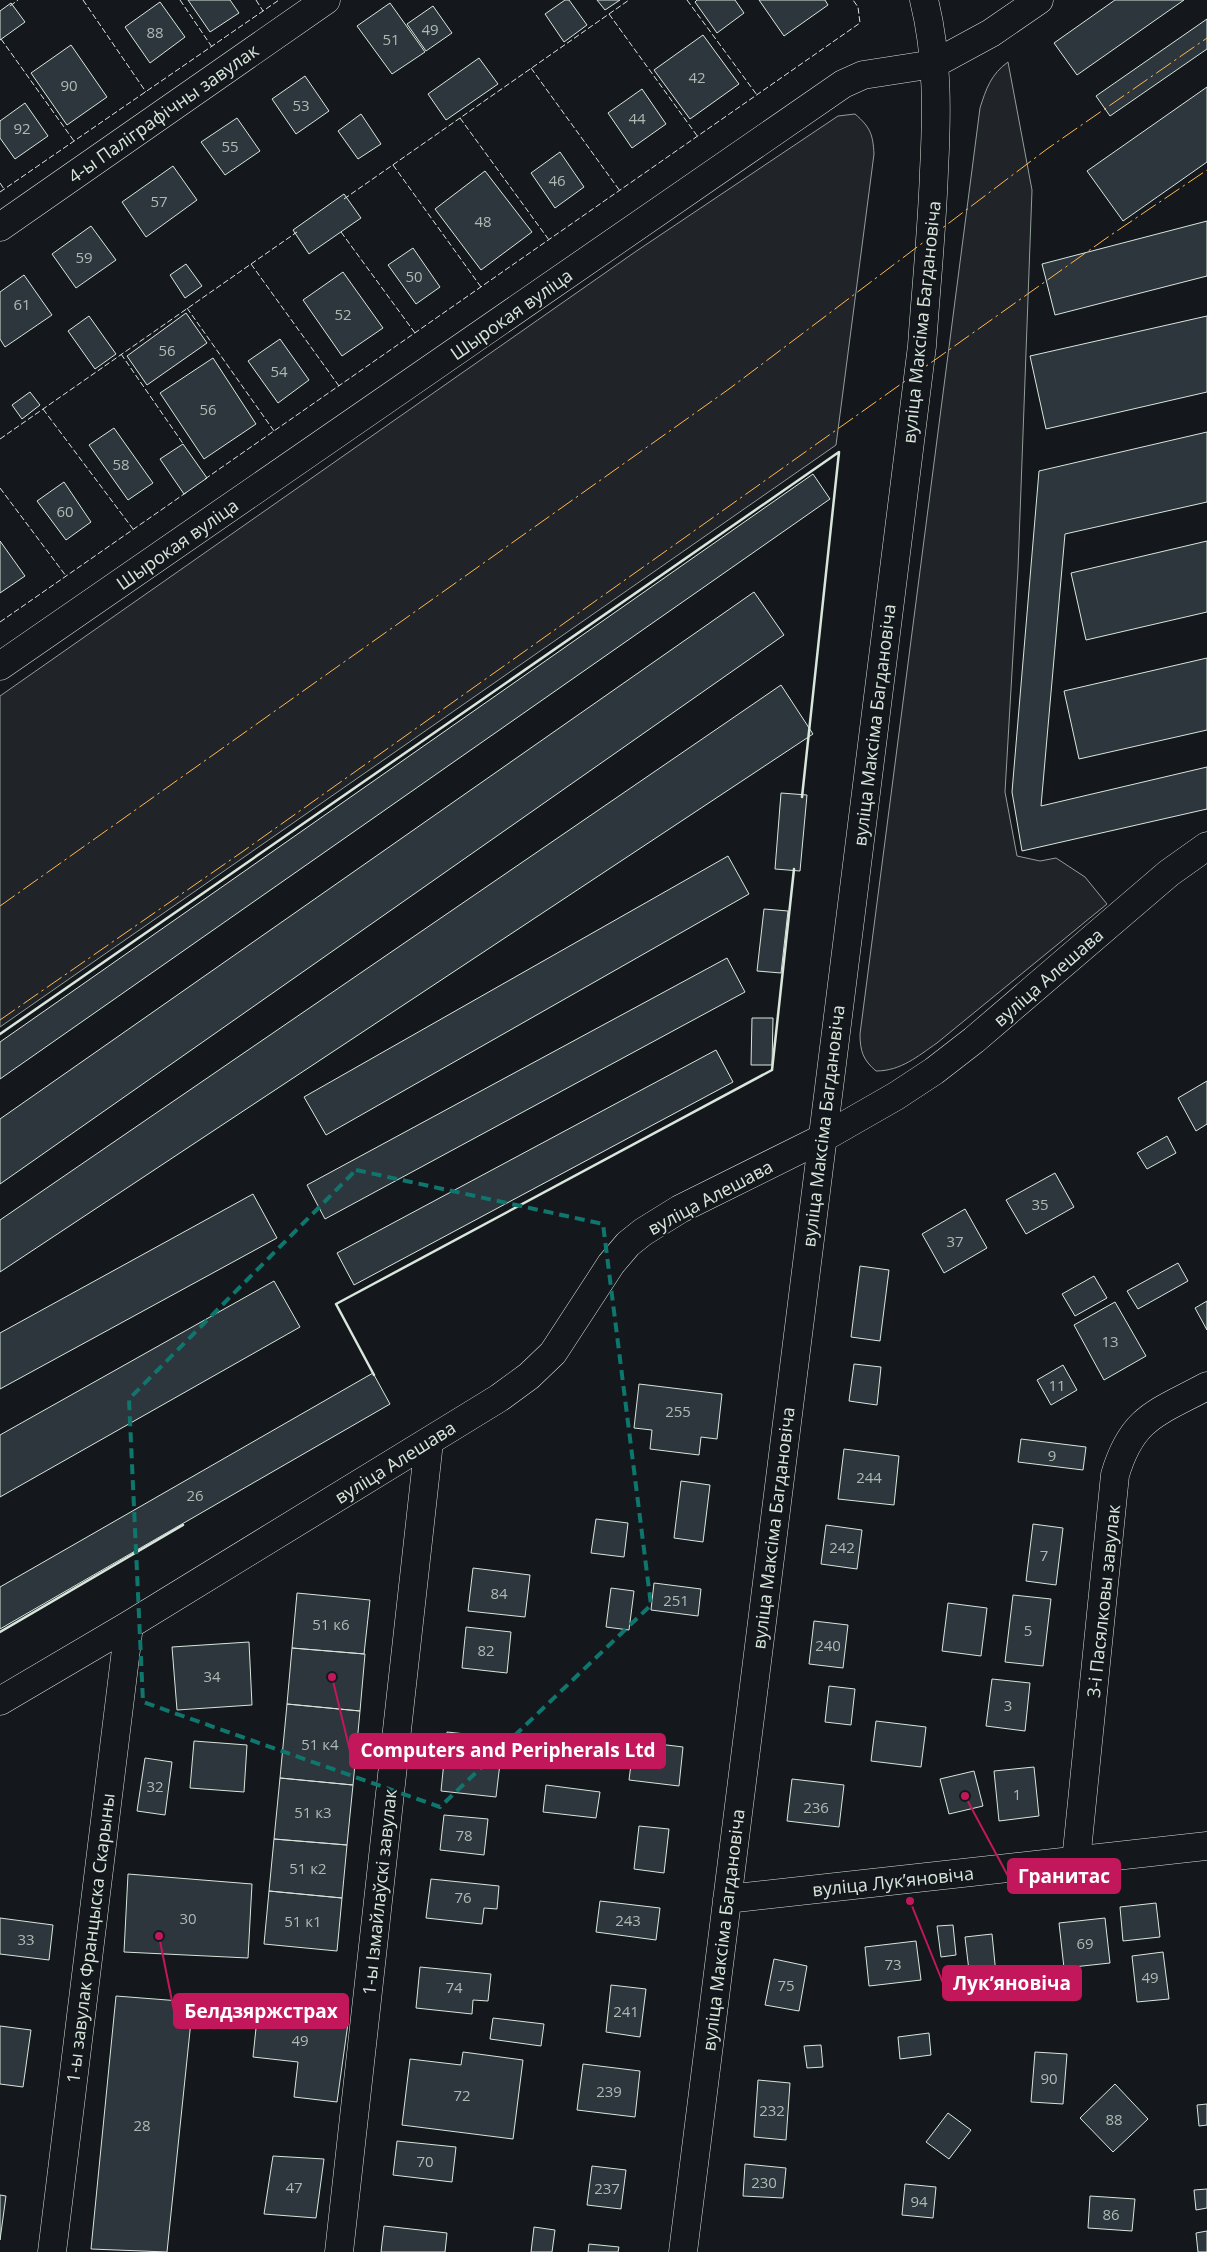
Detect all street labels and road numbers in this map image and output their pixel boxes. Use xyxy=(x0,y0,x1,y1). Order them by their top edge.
street label: 4-ы Паліграфічны завулак xyxy=(63,38,264,188)
street label: вуліца Максіма Багдановіча xyxy=(896,199,946,445)
street label: Шырокая вуліца xyxy=(445,263,577,365)
street label: Шырокая вуліца xyxy=(111,493,243,595)
street label: вуліца Максіма Багдановіча xyxy=(847,603,901,847)
street label: вуліца Алешава xyxy=(988,923,1108,1031)
street label: вуліца Максіма Багдановіча xyxy=(796,1004,850,1248)
street label: вуліца Алешава xyxy=(643,1154,777,1240)
street label: вуліца Максіма Багдановіча xyxy=(746,1406,800,1650)
street label: вуліца Алешава xyxy=(330,1415,460,1509)
street label: 3-і Пасялковы завулак xyxy=(1081,1503,1125,1699)
street label: 1-ы Ізмайлаўскі завулак xyxy=(356,1787,402,1996)
street label: 1-ы завулак Францыска Скарыны xyxy=(60,1792,120,2084)
street label: вуліца Максіма Багдановіча xyxy=(696,1808,750,2052)
street label: вуліца Лукʼяновіча xyxy=(811,1861,975,1901)

